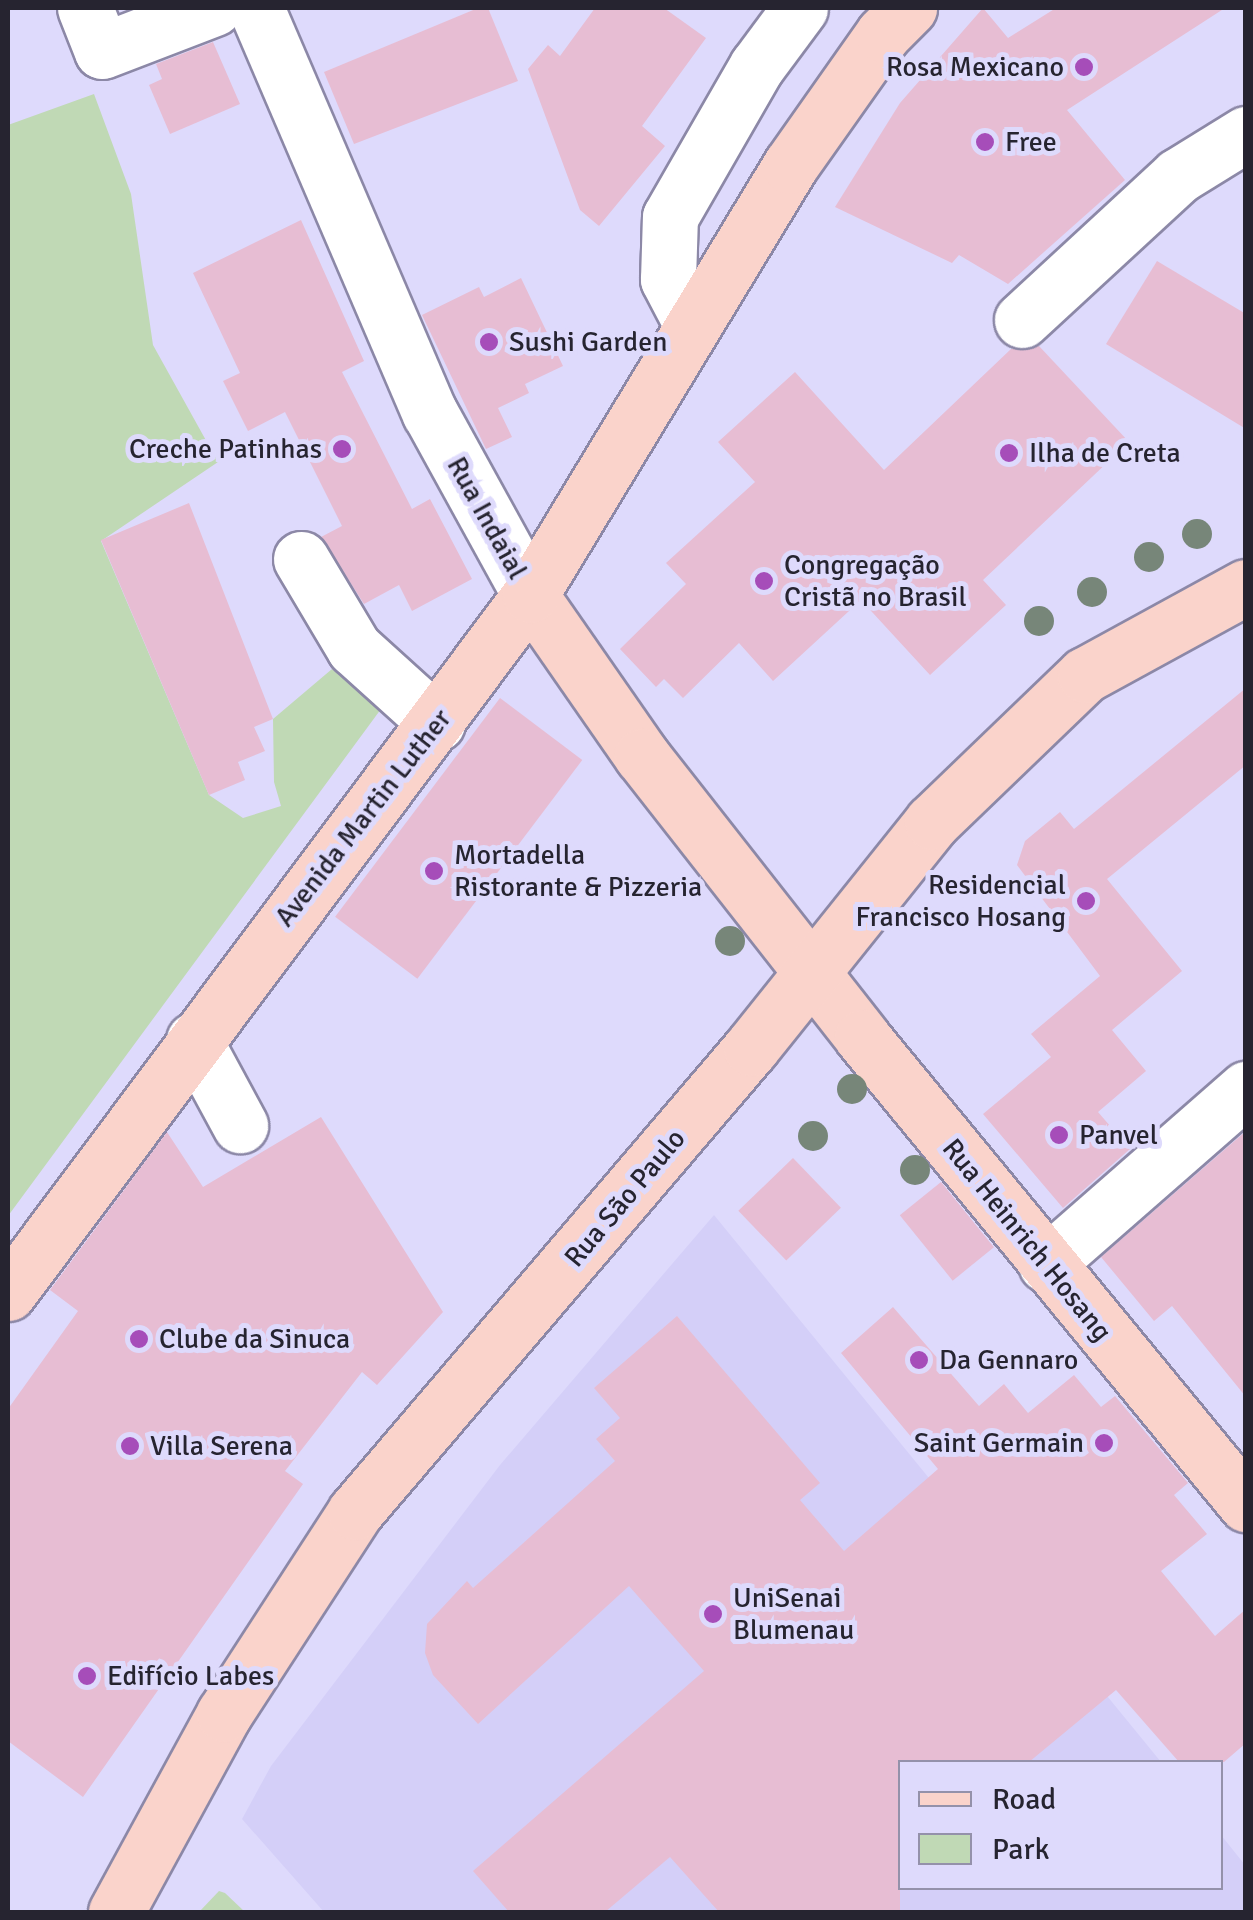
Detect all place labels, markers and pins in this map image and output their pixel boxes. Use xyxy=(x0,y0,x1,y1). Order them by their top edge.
place label: Rosa Mexicano xyxy=(886,50,1064,84)
marker: Rosa Mexicano xyxy=(1073,56,1095,78)
place label: Free xyxy=(1005,125,1057,159)
marker: Free xyxy=(974,131,996,153)
place label: Sushi Garden xyxy=(509,325,667,359)
marker: Sushi Garden xyxy=(478,331,500,353)
place label: Creche Patinhas xyxy=(129,432,322,466)
place label: Ilha de Creta xyxy=(1029,436,1181,470)
marker: Creche Patinhas xyxy=(331,438,353,460)
marker: Ilha de Creta xyxy=(998,442,1020,464)
place label: Congregação Cristã no Brasil xyxy=(784,548,967,614)
marker: Congregação Cristã no Brasil xyxy=(753,570,775,592)
place label: Mortadella Ristorante & Pizzeria xyxy=(454,838,702,904)
marker: Mortadella Ristorante & Pizzeria xyxy=(423,860,445,882)
place label: Residencial Francisco Hosang xyxy=(855,868,1066,934)
marker: Residencial Francisco Hosang xyxy=(1075,890,1097,912)
place label: Panvel xyxy=(1079,1118,1158,1152)
marker: Panvel xyxy=(1048,1124,1070,1146)
place label: Clube da Sinuca xyxy=(159,1322,350,1356)
marker: Clube da Sinuca xyxy=(128,1328,150,1350)
place label: Da Gennaro xyxy=(939,1343,1078,1377)
marker: Da Gennaro xyxy=(908,1349,930,1371)
place label: Saint Germain xyxy=(914,1426,1084,1460)
place label: Villa Serena xyxy=(150,1429,293,1463)
marker: Saint Germain xyxy=(1093,1432,1115,1454)
marker: Villa Serena xyxy=(119,1435,141,1457)
place label: UniSenai Blumenau xyxy=(733,1581,854,1647)
marker: UniSenai Blumenau xyxy=(702,1603,724,1625)
place label: Edifício Labes xyxy=(107,1659,274,1693)
marker: Edifício Labes xyxy=(76,1665,98,1687)

